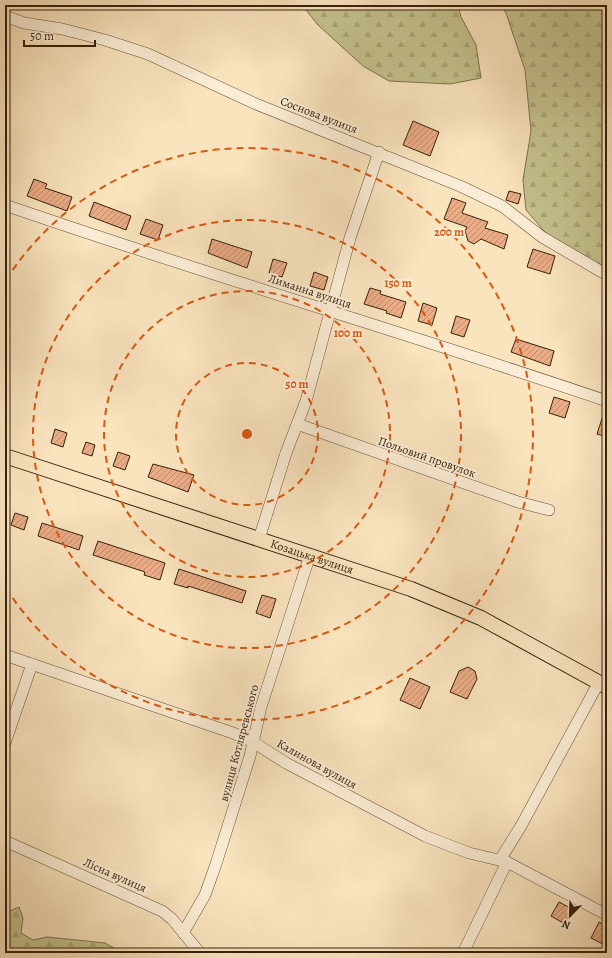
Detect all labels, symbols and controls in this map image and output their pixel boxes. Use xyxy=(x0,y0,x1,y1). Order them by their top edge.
scale bar xyxy=(24,22,95,48)
text: 50 m xyxy=(30,28,54,44)
street label: Соснова вулиця xyxy=(278,93,360,137)
text: 200 m xyxy=(434,224,464,240)
street label: Лиманна вулиця xyxy=(266,270,354,312)
text: 150 m xyxy=(384,275,412,291)
text: 100 m xyxy=(334,325,362,341)
text: 50 m xyxy=(285,376,309,392)
centre of rings xyxy=(240,427,254,441)
street label: Польовий провулок xyxy=(376,433,478,481)
street label: Козацька вулиця xyxy=(268,535,356,578)
street label: вулиця Котляревського xyxy=(216,683,262,803)
street label: Калинова вулиця xyxy=(274,735,360,793)
street label: Лісна вулиця xyxy=(81,854,149,896)
north arrow xyxy=(550,896,590,936)
text: N xyxy=(560,916,573,933)

